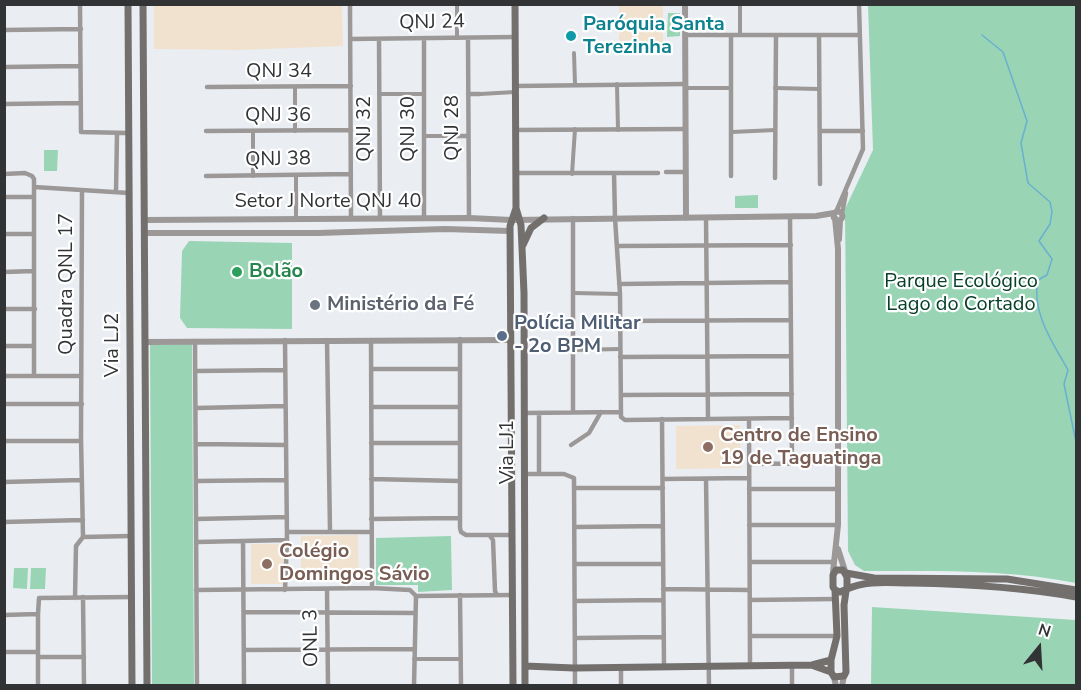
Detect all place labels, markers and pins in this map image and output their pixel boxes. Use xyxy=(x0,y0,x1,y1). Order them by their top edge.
place label: Paróquia Santa Terezinha xyxy=(583,13,725,60)
marker: Paróquia Santa Terezinha xyxy=(564,29,578,43)
place label: Bolão xyxy=(249,260,303,284)
marker: Bolão xyxy=(230,265,244,279)
place label: Ministério da Fé xyxy=(327,293,474,317)
marker: Ministério da Fé xyxy=(308,298,322,312)
place label: Polícia Militar - 2o BPM xyxy=(514,312,641,359)
marker: Polícia Militar - 2o BPM xyxy=(495,329,509,343)
place label: Centro de Ensino 19 de Taguatinga xyxy=(720,424,882,471)
marker: Centro de Ensino 19 de Taguatinga xyxy=(701,440,715,454)
place label: Colégio Domingos Sávio xyxy=(279,540,429,587)
marker: Colégio Domingos Sávio xyxy=(260,557,274,571)

